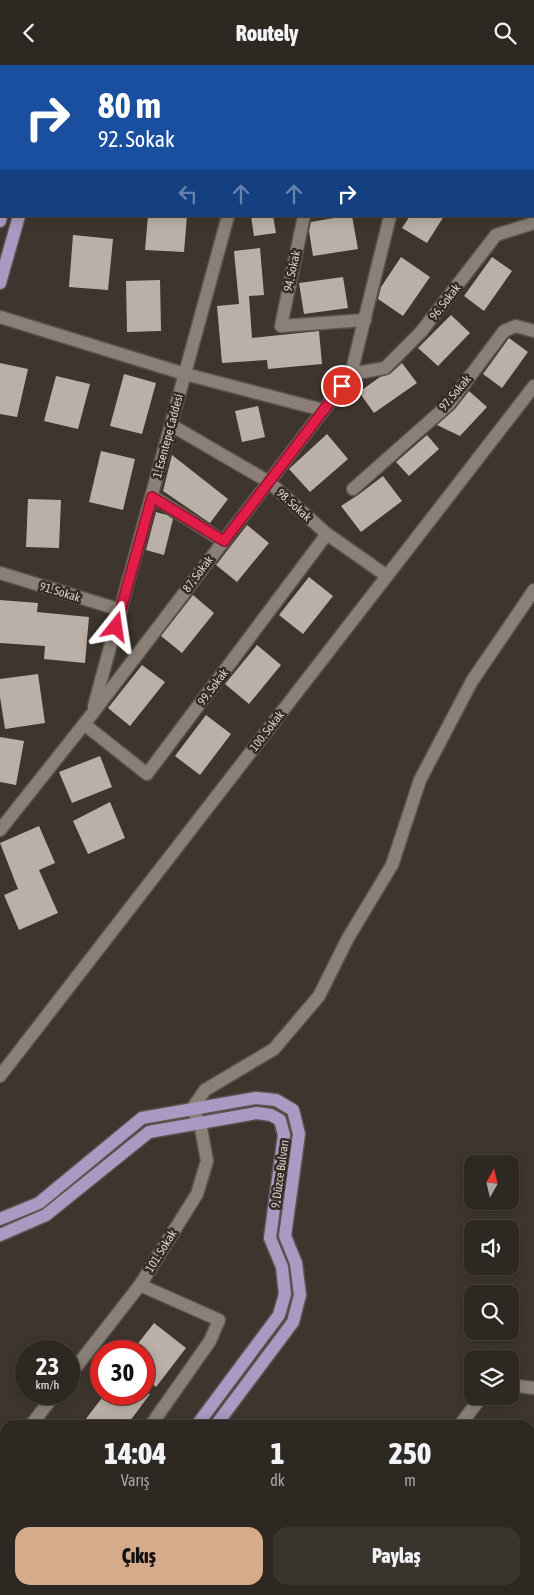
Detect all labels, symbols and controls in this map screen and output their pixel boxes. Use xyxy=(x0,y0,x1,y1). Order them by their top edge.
icon: back xyxy=(15,19,43,47)
icon: search xyxy=(491,19,519,47)
text: Routely xyxy=(236,20,298,46)
icon: right xyxy=(15,85,80,150)
text: 80 m xyxy=(98,85,161,125)
text: 92. Sokak xyxy=(98,126,175,152)
icon: left xyxy=(174,180,202,208)
icon: ahead xyxy=(227,180,255,208)
icon: ahead xyxy=(280,180,308,208)
icon: right xyxy=(333,180,361,208)
street label: 94. Sokak xyxy=(281,248,303,293)
street label: 96. Sokak xyxy=(427,281,464,323)
pin xyxy=(321,365,363,407)
icon: arrive xyxy=(328,372,356,400)
street label: 97. Sokak xyxy=(436,372,474,414)
street label: 1. Esentepe Caddesi xyxy=(150,392,186,480)
street label: 98. Sokak xyxy=(274,486,315,525)
street label: 87. Sokak xyxy=(180,552,217,595)
street label: 91. Sokak xyxy=(38,579,83,605)
position arrow xyxy=(89,600,141,652)
street label: 99. Sokak xyxy=(195,665,232,708)
street label: 100. Sokak xyxy=(247,707,288,754)
street label: 9. Düzce Bulvarı xyxy=(268,1139,292,1209)
north arrow xyxy=(464,1155,519,1210)
map controls xyxy=(464,1155,519,1405)
button: sound xyxy=(464,1220,519,1275)
street label: 101. Sokak xyxy=(142,1227,180,1275)
button: search xyxy=(464,1285,519,1340)
speed limit sign: 30 xyxy=(90,1340,155,1405)
button: layers xyxy=(464,1350,519,1405)
text: 23 xyxy=(36,1352,59,1380)
text: km/h xyxy=(36,1378,59,1392)
text: 14:04 xyxy=(104,1436,166,1470)
text: 1 xyxy=(270,1436,285,1470)
text: 250 xyxy=(389,1436,431,1470)
text: Varış xyxy=(121,1471,150,1489)
text: dk xyxy=(270,1471,285,1489)
text: m xyxy=(404,1471,416,1489)
button: Çıkış xyxy=(15,1527,263,1585)
button: Paylaş xyxy=(273,1527,520,1585)

